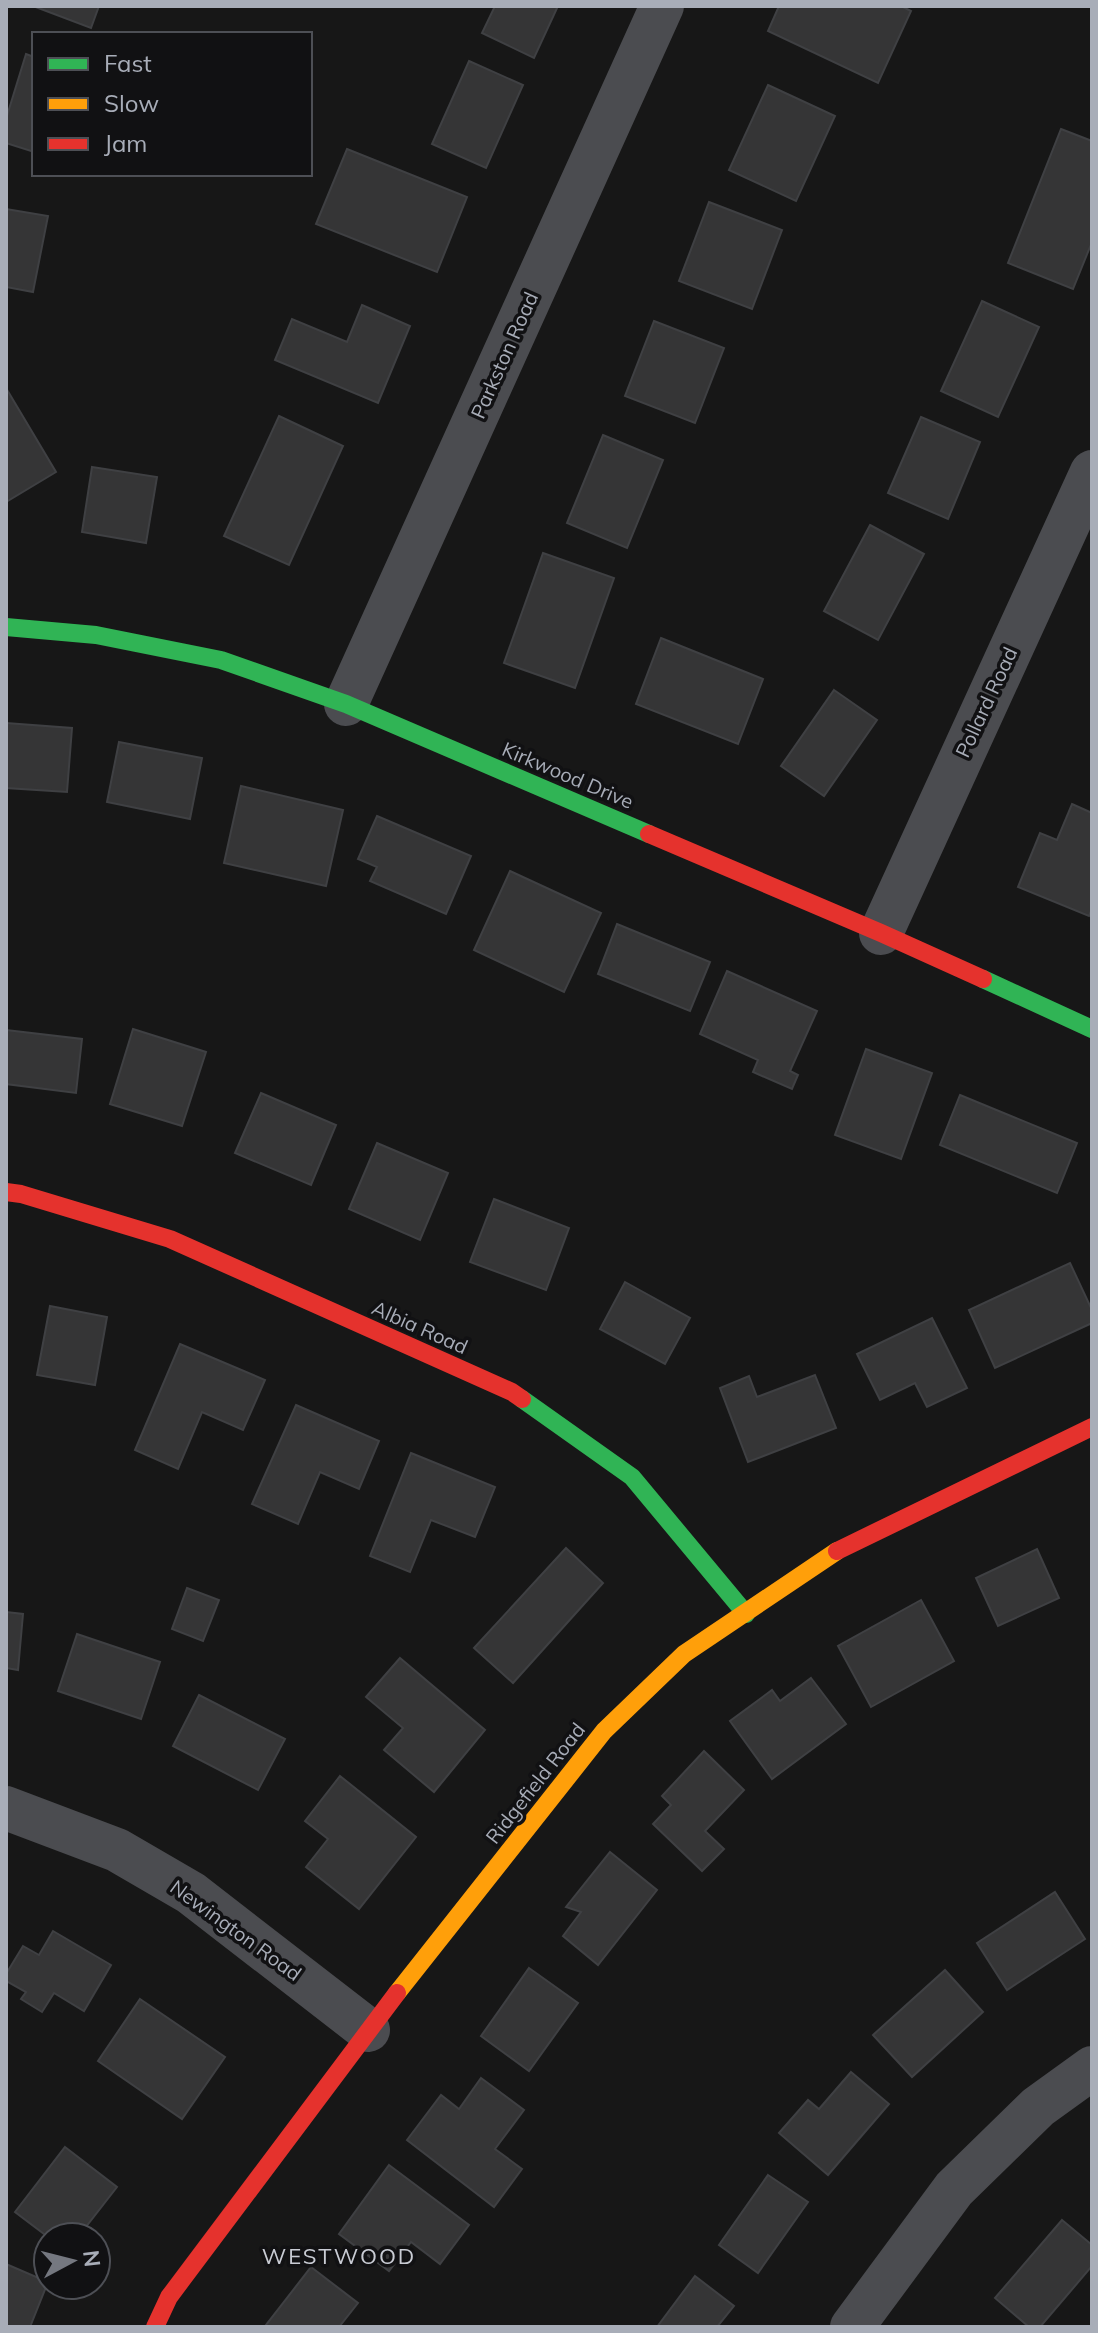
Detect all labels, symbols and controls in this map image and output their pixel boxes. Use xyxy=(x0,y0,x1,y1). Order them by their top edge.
legend xyxy=(32,32,312,176)
text: Fast xyxy=(104,48,152,78)
text: Slow xyxy=(104,88,159,118)
text: Jam xyxy=(104,128,147,158)
street label: Parkston Road xyxy=(465,288,543,422)
street label: Pollard Road xyxy=(950,643,1022,761)
street label: Kirkwood Drive xyxy=(499,736,637,814)
street label: Albia Road xyxy=(368,1295,472,1359)
street label: Ridgefield Road xyxy=(480,1717,590,1849)
street label: Newington Road xyxy=(166,1874,306,1986)
north arrow xyxy=(32,2221,112,2301)
district label: WESTWOOD xyxy=(262,2242,416,2270)
text: N xyxy=(77,2249,107,2269)

